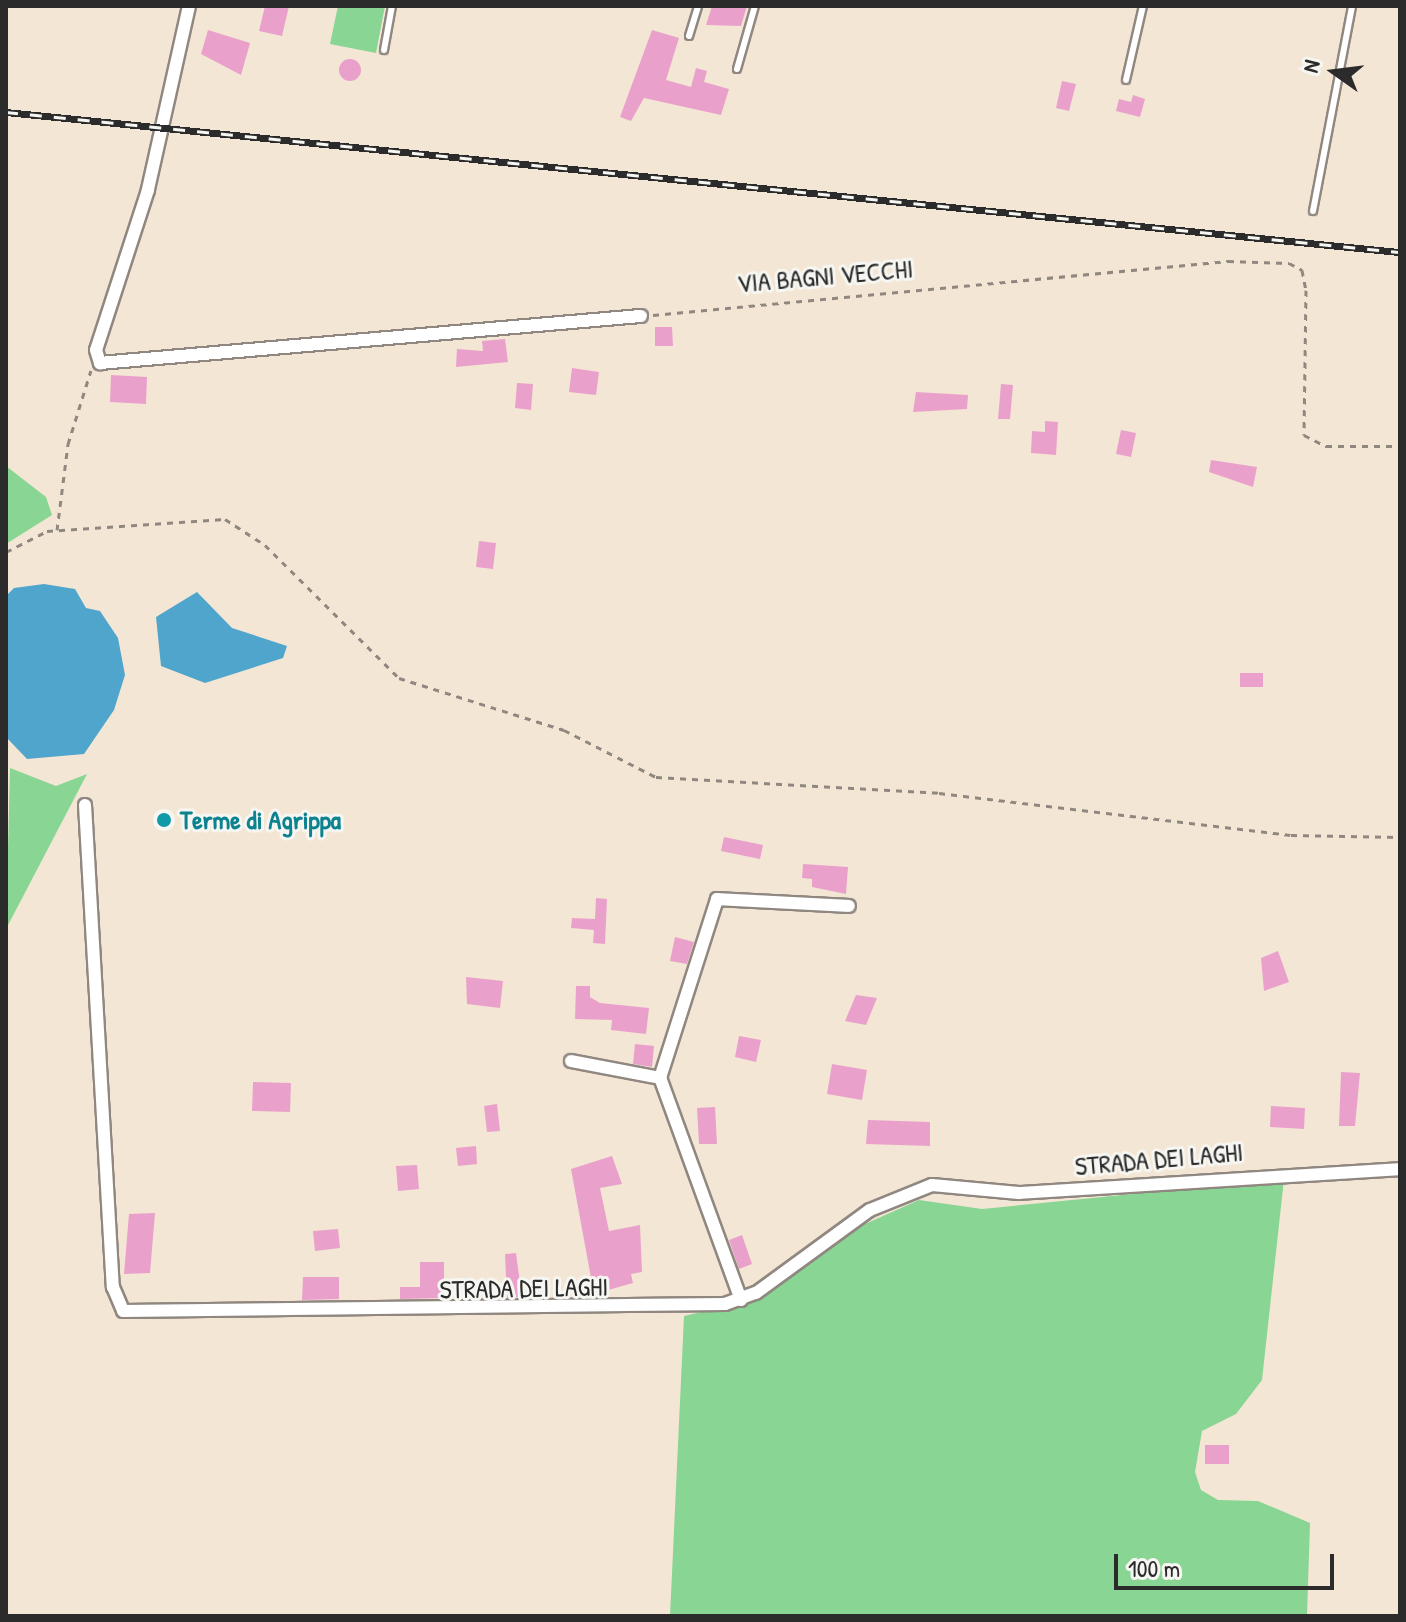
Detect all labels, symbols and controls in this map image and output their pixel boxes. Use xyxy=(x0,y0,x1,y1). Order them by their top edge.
north arrow xyxy=(1294,32,1374,112)
text: N xyxy=(1295,57,1327,76)
street label: VIA BAGNI VECCHI xyxy=(736,253,914,299)
place label: Terme di Agrippa xyxy=(180,804,341,836)
marker: Terme di Agrippa xyxy=(155,811,173,829)
street label: STRADA DEI LAGHI xyxy=(1074,1136,1244,1182)
street label: STRADA DEI LAGHI xyxy=(439,1271,609,1305)
scale bar xyxy=(1118,1538,1338,1588)
text: 100 m xyxy=(1128,1552,1180,1584)

